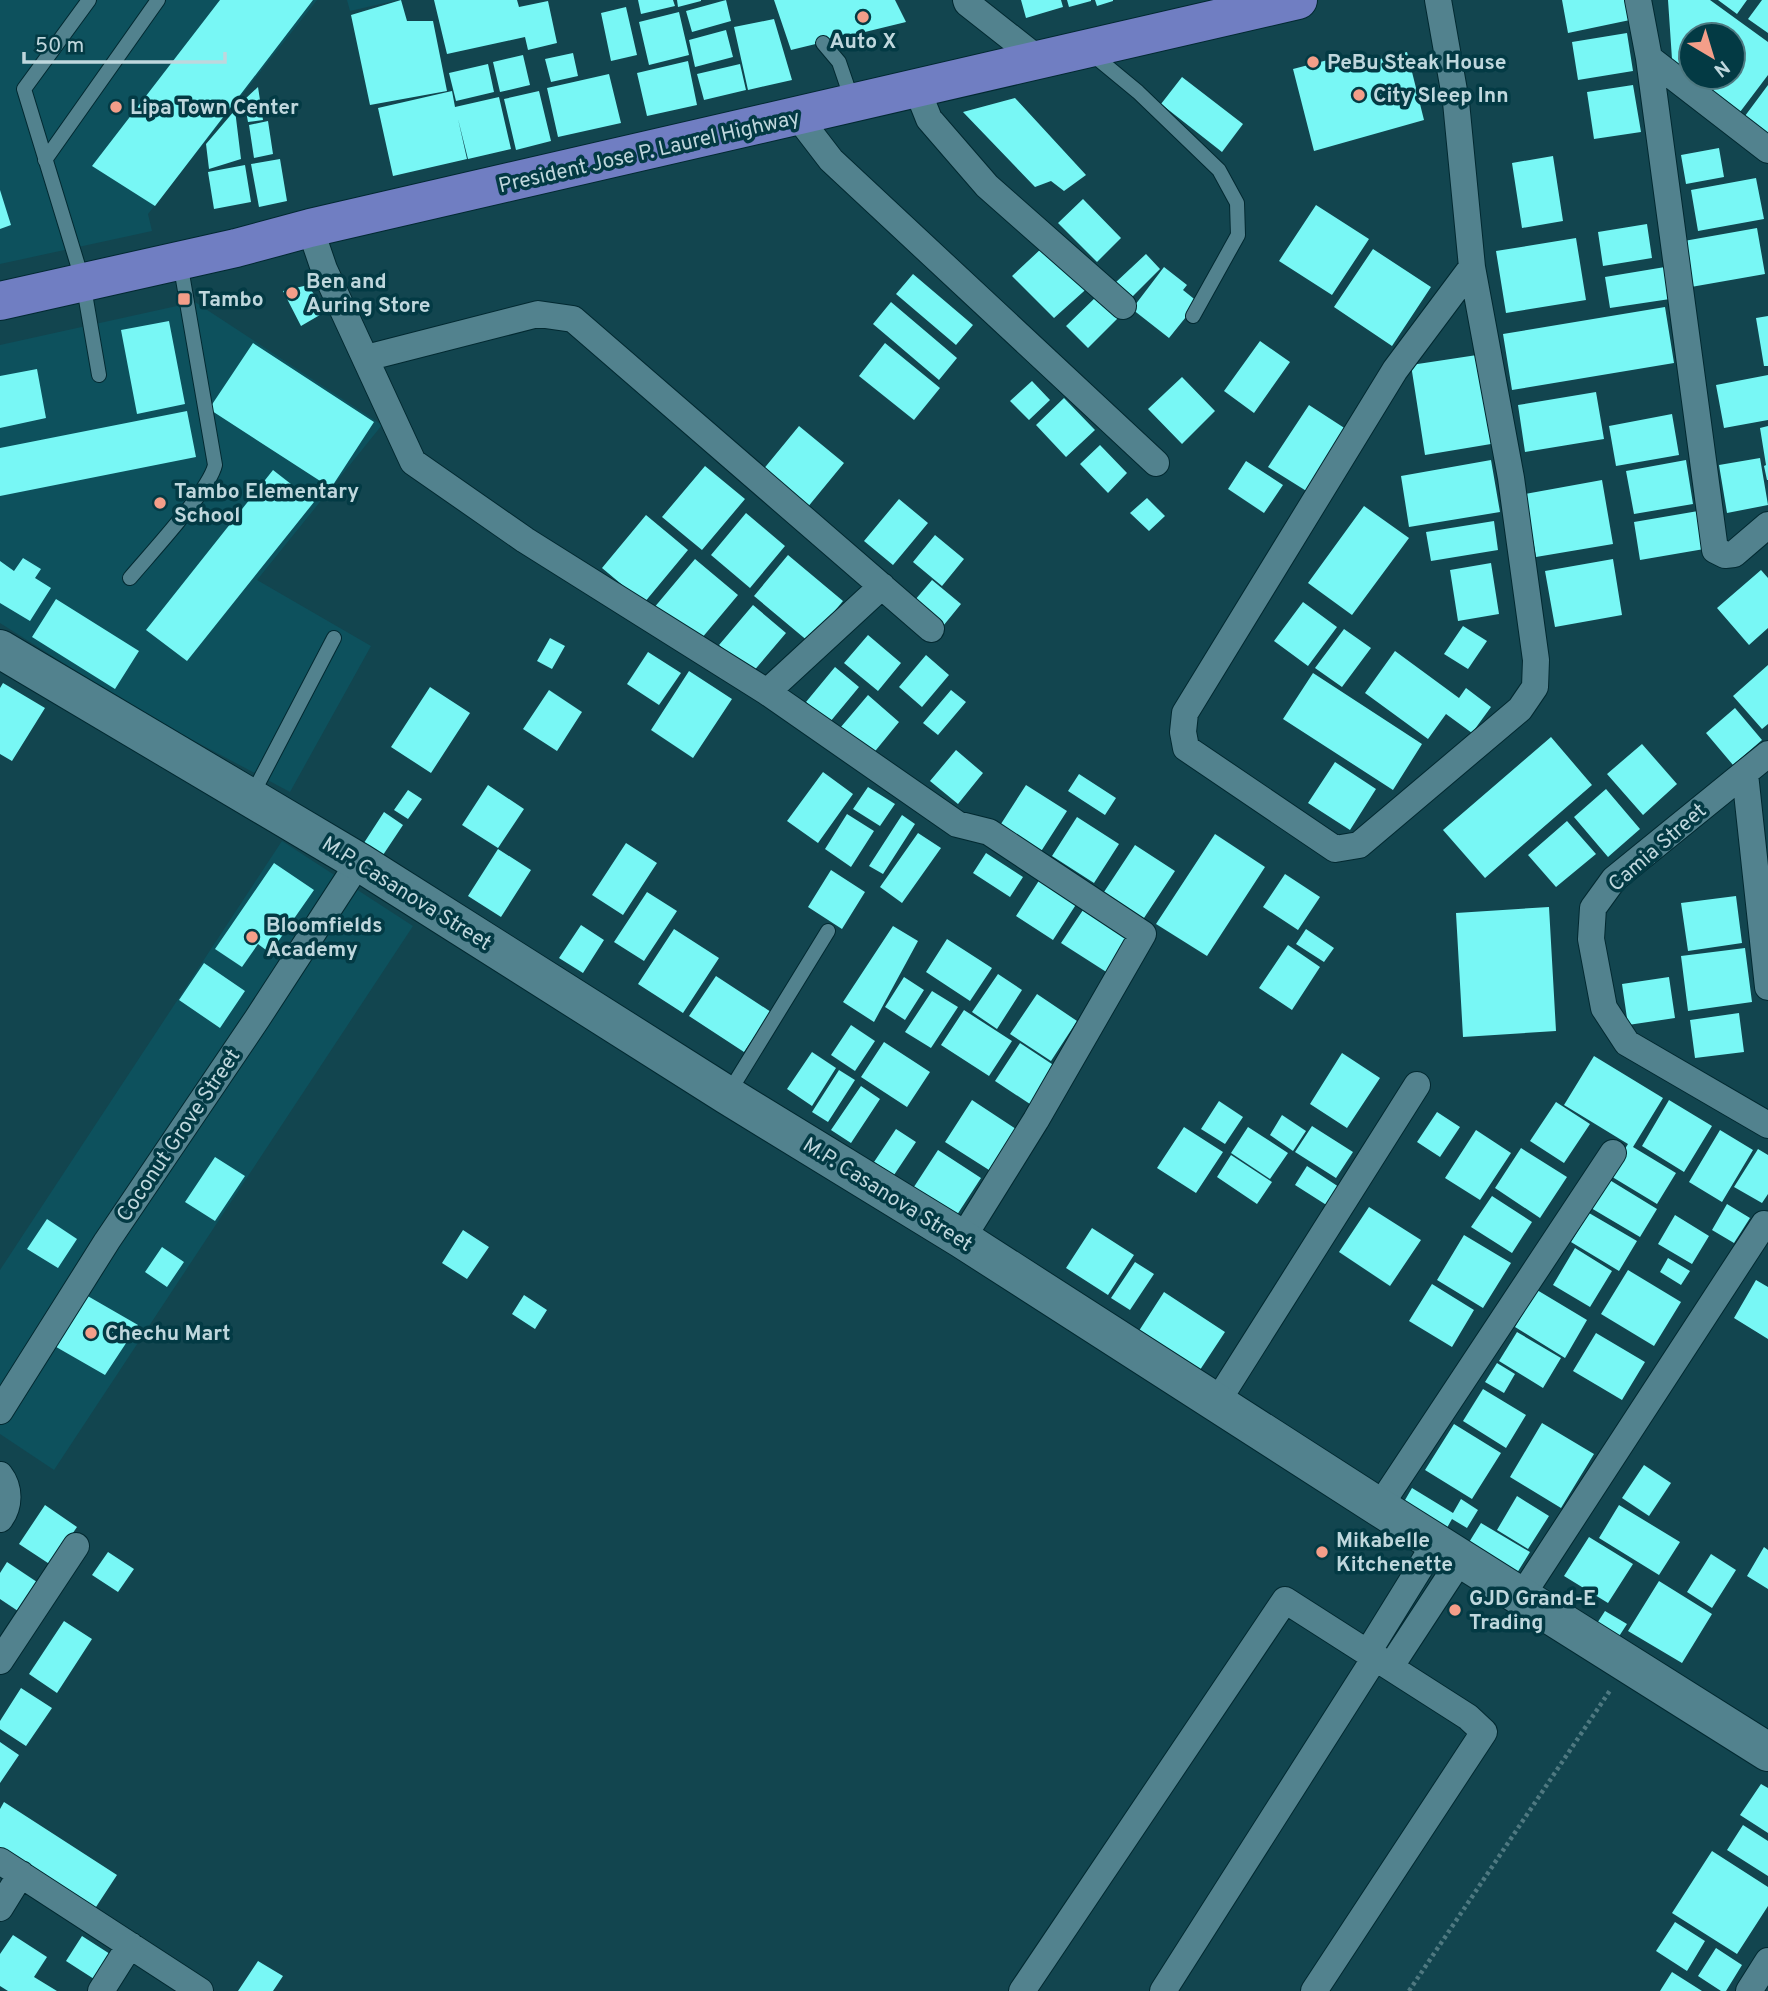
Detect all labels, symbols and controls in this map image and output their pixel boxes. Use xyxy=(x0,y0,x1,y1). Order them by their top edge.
marker: Auto X xyxy=(855,9,871,25)
scale bar xyxy=(24,21,226,65)
north arrow xyxy=(1677,21,1747,91)
place label: Auto X xyxy=(829,29,897,56)
text: 50 m xyxy=(35,33,84,60)
place label: PeBu Steak House xyxy=(1327,50,1506,77)
marker: PeBu Steak House xyxy=(1305,54,1321,70)
text: N xyxy=(1708,54,1734,81)
place label: City Sleep Inn xyxy=(1373,83,1509,110)
marker: City Sleep Inn xyxy=(1351,87,1367,103)
place label: Lipa Town Center xyxy=(130,95,299,122)
marker: Lipa Town Center xyxy=(108,99,124,115)
street label: President Jose P. Laurel Highway xyxy=(496,105,803,200)
place label: Ben and Auring Store xyxy=(306,269,430,320)
marker: Ben and Auring Store xyxy=(284,285,300,301)
place label: Tambo xyxy=(198,287,264,314)
marker: Tambo xyxy=(176,291,192,307)
place label: Tambo Elementary School xyxy=(174,479,359,530)
marker: Tambo Elementary School xyxy=(152,495,168,511)
street label: Camia Street xyxy=(1603,798,1713,898)
street label: M.P. Casanova Street xyxy=(316,831,496,957)
place label: Bloomfields Academy xyxy=(266,913,383,964)
marker: Bloomfields Academy xyxy=(244,929,260,945)
street label: Coconut Grove Street xyxy=(111,1044,247,1228)
street label: M.P. Casanova Street xyxy=(797,1132,977,1258)
place label: Chechu Mart xyxy=(105,1321,230,1348)
marker: Chechu Mart xyxy=(83,1325,99,1341)
place label: Mikabelle Kitchenette xyxy=(1336,1528,1453,1579)
marker: Mikabelle Kitchenette xyxy=(1314,1544,1330,1560)
place label: GJD Grand-E Trading xyxy=(1469,1586,1596,1637)
marker: GJD Grand-E Trading xyxy=(1447,1602,1463,1618)

